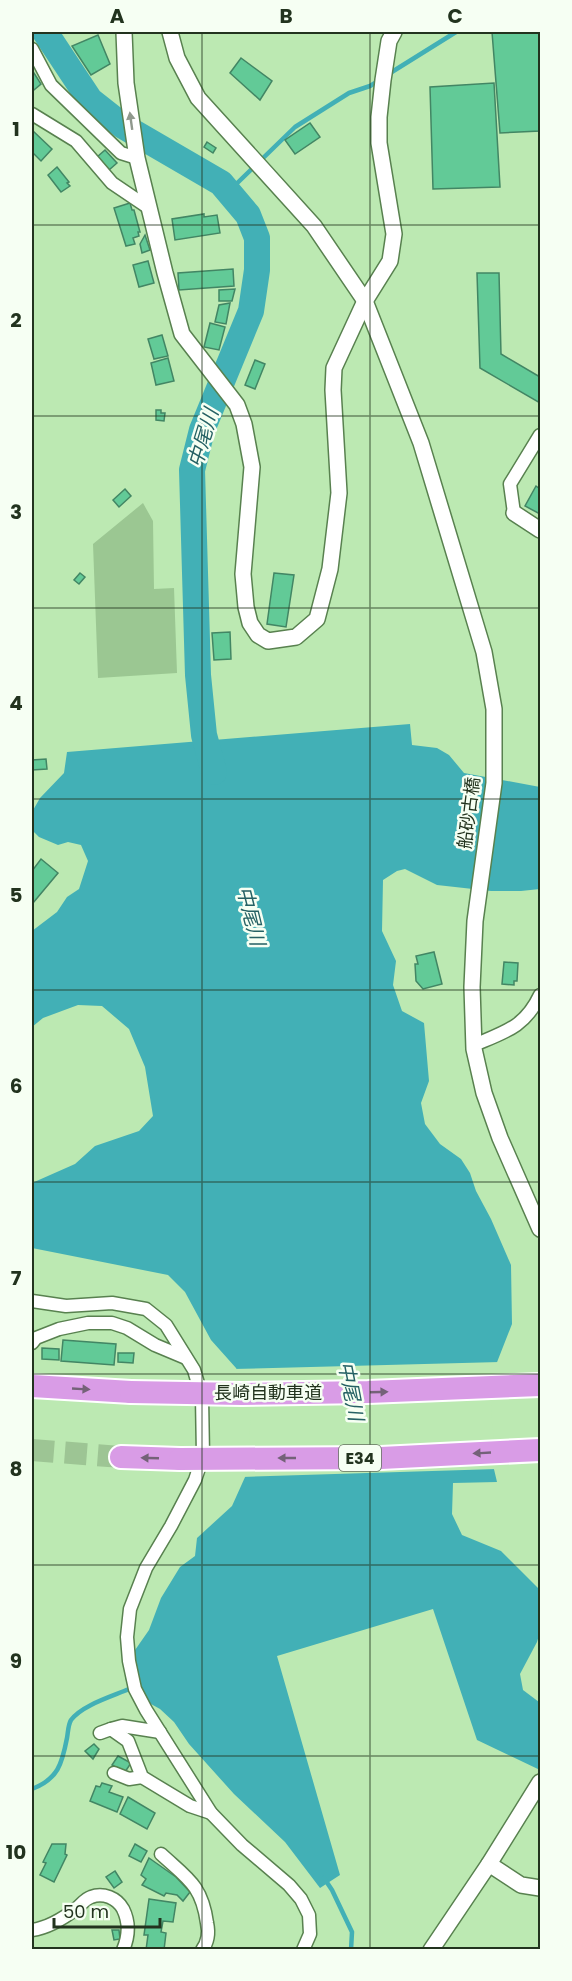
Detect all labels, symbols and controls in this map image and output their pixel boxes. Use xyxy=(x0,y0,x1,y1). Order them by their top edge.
text: A xyxy=(110,2,125,30)
text: B xyxy=(279,2,293,30)
text: C xyxy=(447,2,463,30)
one-way arrow xyxy=(127,111,136,130)
text: 1 xyxy=(12,115,20,143)
text: 2 xyxy=(10,306,22,334)
water label: 中尾川 xyxy=(181,403,226,471)
text: 3 xyxy=(10,498,22,526)
text: 4 xyxy=(9,689,23,717)
street label: 船砂古橋 xyxy=(452,776,485,850)
text: 5 xyxy=(10,881,23,909)
water label: 中尾川 xyxy=(230,884,272,950)
text: 6 xyxy=(10,1072,22,1100)
text: 7 xyxy=(11,1264,22,1292)
water label: 中尾川 xyxy=(332,1359,371,1425)
street label: 長崎自動車道 xyxy=(214,1380,322,1405)
one-way arrow xyxy=(72,1384,91,1393)
one-way arrow xyxy=(369,1387,388,1397)
road number: E34 xyxy=(339,1445,381,1471)
one-way arrow xyxy=(473,1449,492,1458)
one-way arrow xyxy=(141,1453,160,1462)
one-way arrow xyxy=(278,1453,297,1463)
text: 8 xyxy=(10,1455,22,1483)
text: 9 xyxy=(10,1647,22,1675)
text: 10 xyxy=(6,1838,26,1866)
scale bar xyxy=(54,1891,160,1929)
text: 50 m xyxy=(63,1899,109,1924)

